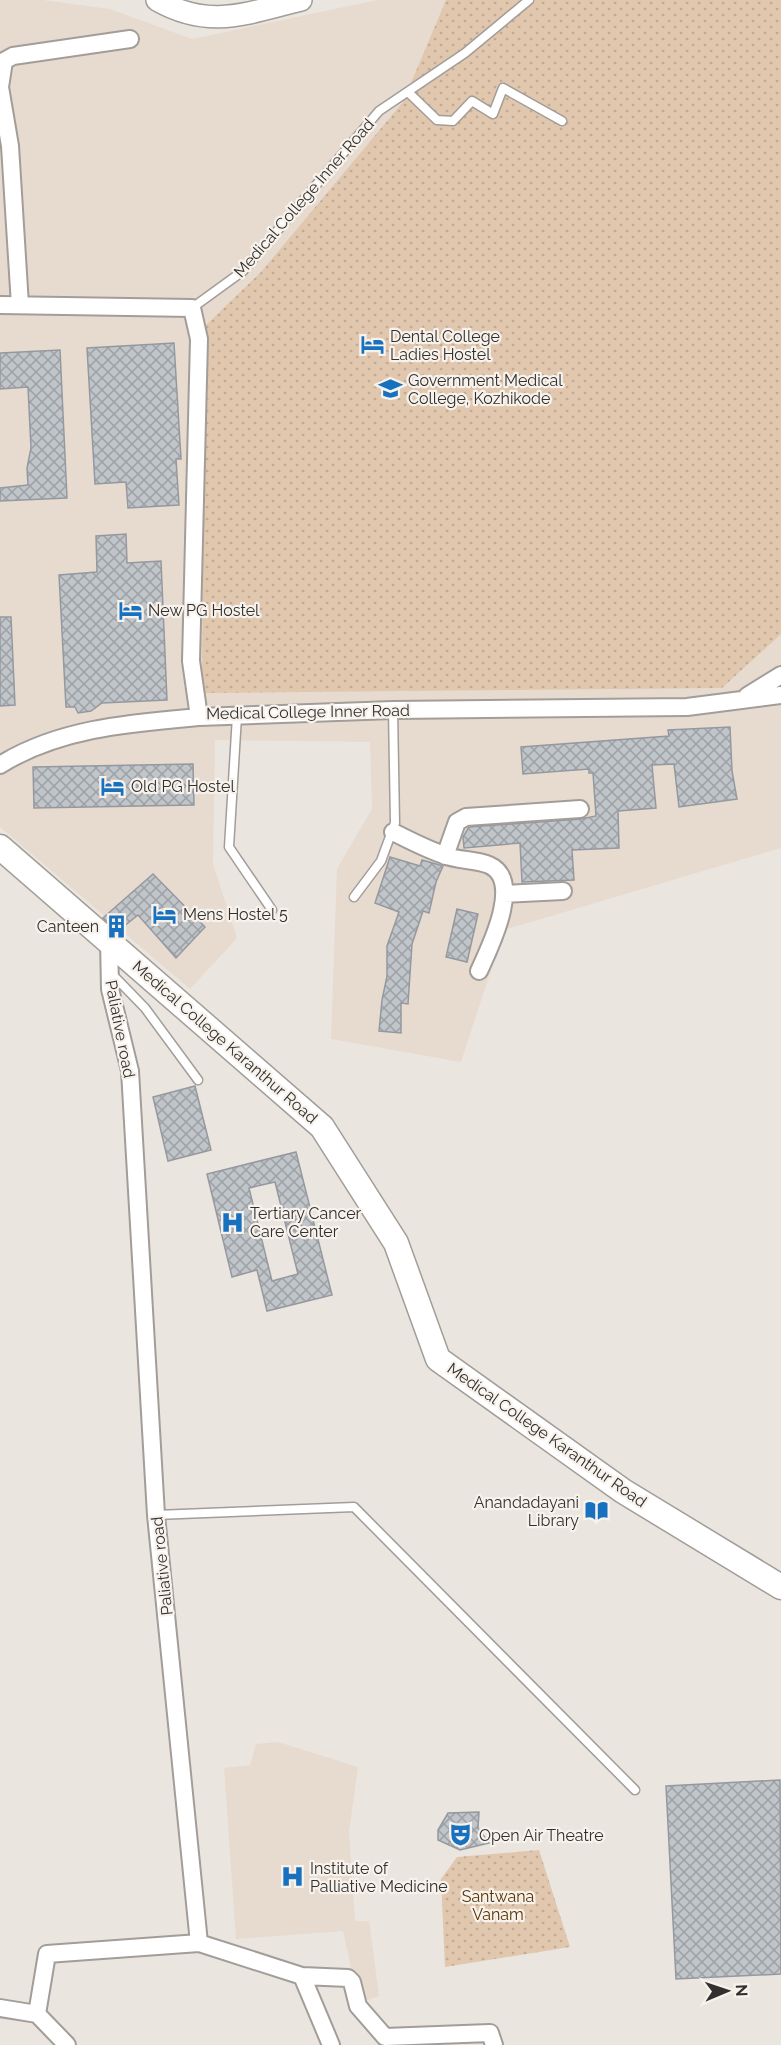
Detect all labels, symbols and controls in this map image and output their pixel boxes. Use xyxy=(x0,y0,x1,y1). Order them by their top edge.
street label: Medical College Inner Road xyxy=(230,115,378,281)
place label: Dental College Ladies Hostel xyxy=(390,327,500,364)
hotel icon: Dental College Ladies Hostel xyxy=(359,332,385,358)
place label: Government Medical College, Kozhikode xyxy=(408,371,563,408)
school or university icon: Government Medical College, Kozhikode xyxy=(377,376,403,402)
hotel icon: New PG Hostel xyxy=(117,597,143,623)
place label: New PG Hostel xyxy=(148,601,260,620)
street label: Medical College Inner Road xyxy=(206,701,410,723)
hotel icon: Old PG Hostel xyxy=(100,773,126,799)
place label: Old PG Hostel xyxy=(131,777,235,796)
hotel icon: Mens Hostel 5 xyxy=(152,901,178,927)
place label: Mens Hostel 5 xyxy=(183,905,288,924)
building icon: Canteen xyxy=(104,913,130,939)
place label: Canteen xyxy=(37,917,99,936)
street label: Medical College Karanthur Road xyxy=(129,957,321,1127)
street label: Paliative road xyxy=(101,979,139,1080)
place label: Tertiary Cancer Care Center xyxy=(250,1204,362,1241)
hospital icon: Tertiary Cancer Care Center xyxy=(219,1209,245,1235)
street label: Medical College Karanthur Road xyxy=(444,1359,650,1511)
place label: Anandadayani Library xyxy=(474,1493,579,1530)
library icon: Anandadayani Library xyxy=(584,1498,610,1524)
street label: Paliative road xyxy=(147,1516,177,1616)
theatre icon: Open Air Theatre xyxy=(448,1822,474,1848)
place label: Open Air Theatre xyxy=(479,1826,604,1845)
place label: Institute of Palliative Medicine xyxy=(310,1859,448,1896)
hospital icon: Institute of Palliative Medicine xyxy=(279,1864,305,1890)
park label: Santwana Vanam xyxy=(462,1887,534,1924)
north arrow xyxy=(697,1961,757,2021)
text: N xyxy=(732,1984,751,1997)

